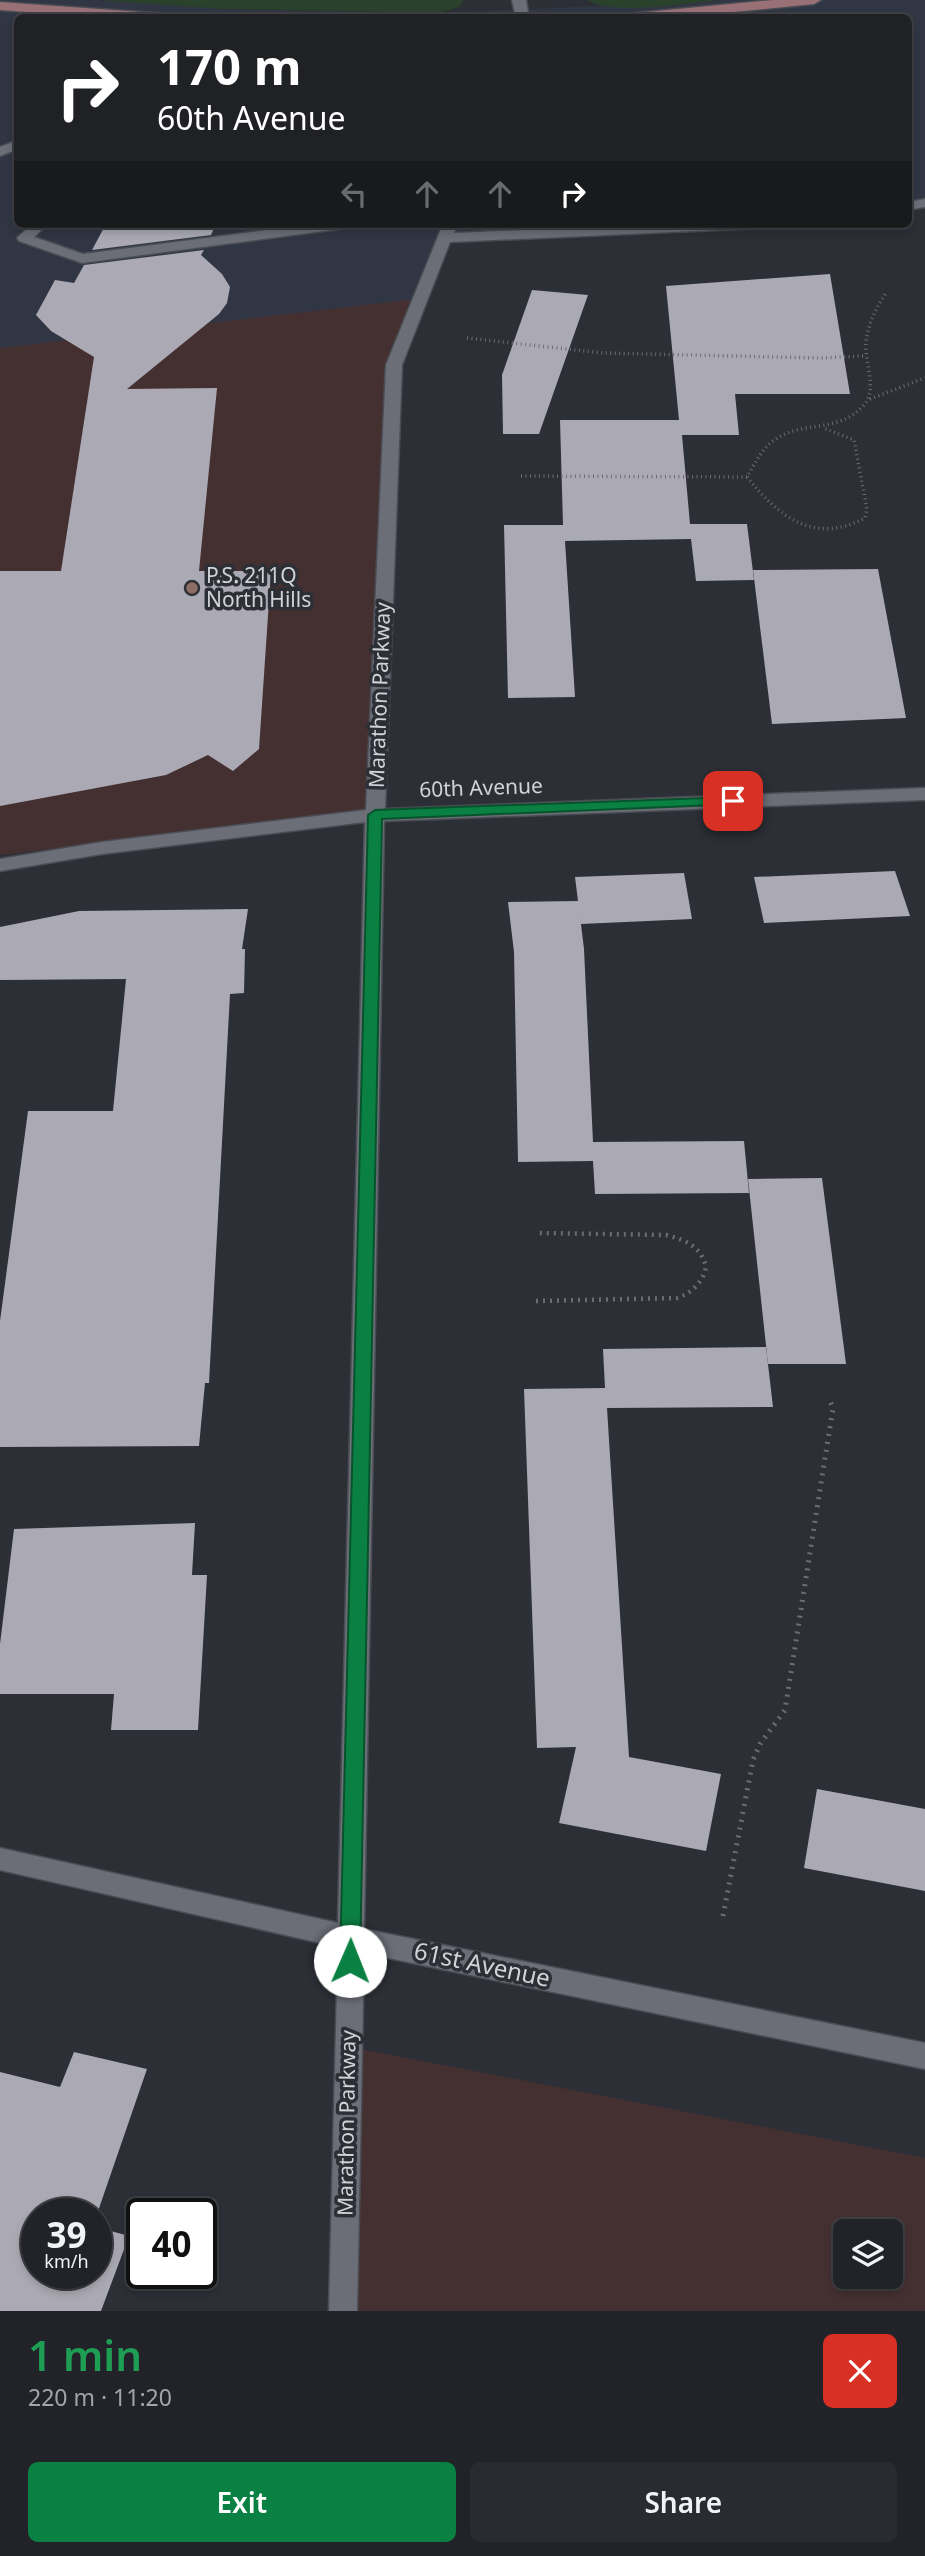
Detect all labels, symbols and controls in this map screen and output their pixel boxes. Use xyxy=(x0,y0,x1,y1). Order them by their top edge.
text: 170 m xyxy=(157,33,302,99)
icon: right xyxy=(42,42,133,133)
text: 60th Avenue xyxy=(157,96,346,139)
icon: left xyxy=(335,175,373,213)
icon: ahead xyxy=(408,175,446,213)
icon: ahead xyxy=(481,175,519,213)
icon: right xyxy=(554,175,592,213)
place label: P.S. 211Q North Hills xyxy=(206,561,311,613)
marker: P.S. 211Q North Hills xyxy=(184,580,200,596)
street label: Marathon Parkway xyxy=(362,601,396,788)
street label: 60th Avenue xyxy=(419,771,543,803)
pin xyxy=(703,771,763,831)
icon: arrive xyxy=(714,782,752,820)
position arrow xyxy=(313,1924,387,1998)
street label: 61st Avenue xyxy=(411,1933,553,1994)
street label: Marathon Parkway xyxy=(330,2029,362,2216)
speed limit sign: 40 xyxy=(126,2198,217,2289)
text: 39 xyxy=(46,2211,87,2258)
map controls xyxy=(833,2219,903,2289)
button: layers xyxy=(833,2219,903,2289)
text: km/h xyxy=(44,2249,89,2273)
text: 1 min xyxy=(28,2326,142,2383)
button: close xyxy=(823,2334,897,2408)
text: 220 m · 11:20 xyxy=(28,2381,172,2413)
button: Exit xyxy=(28,2462,456,2542)
button: Share xyxy=(470,2462,897,2542)

